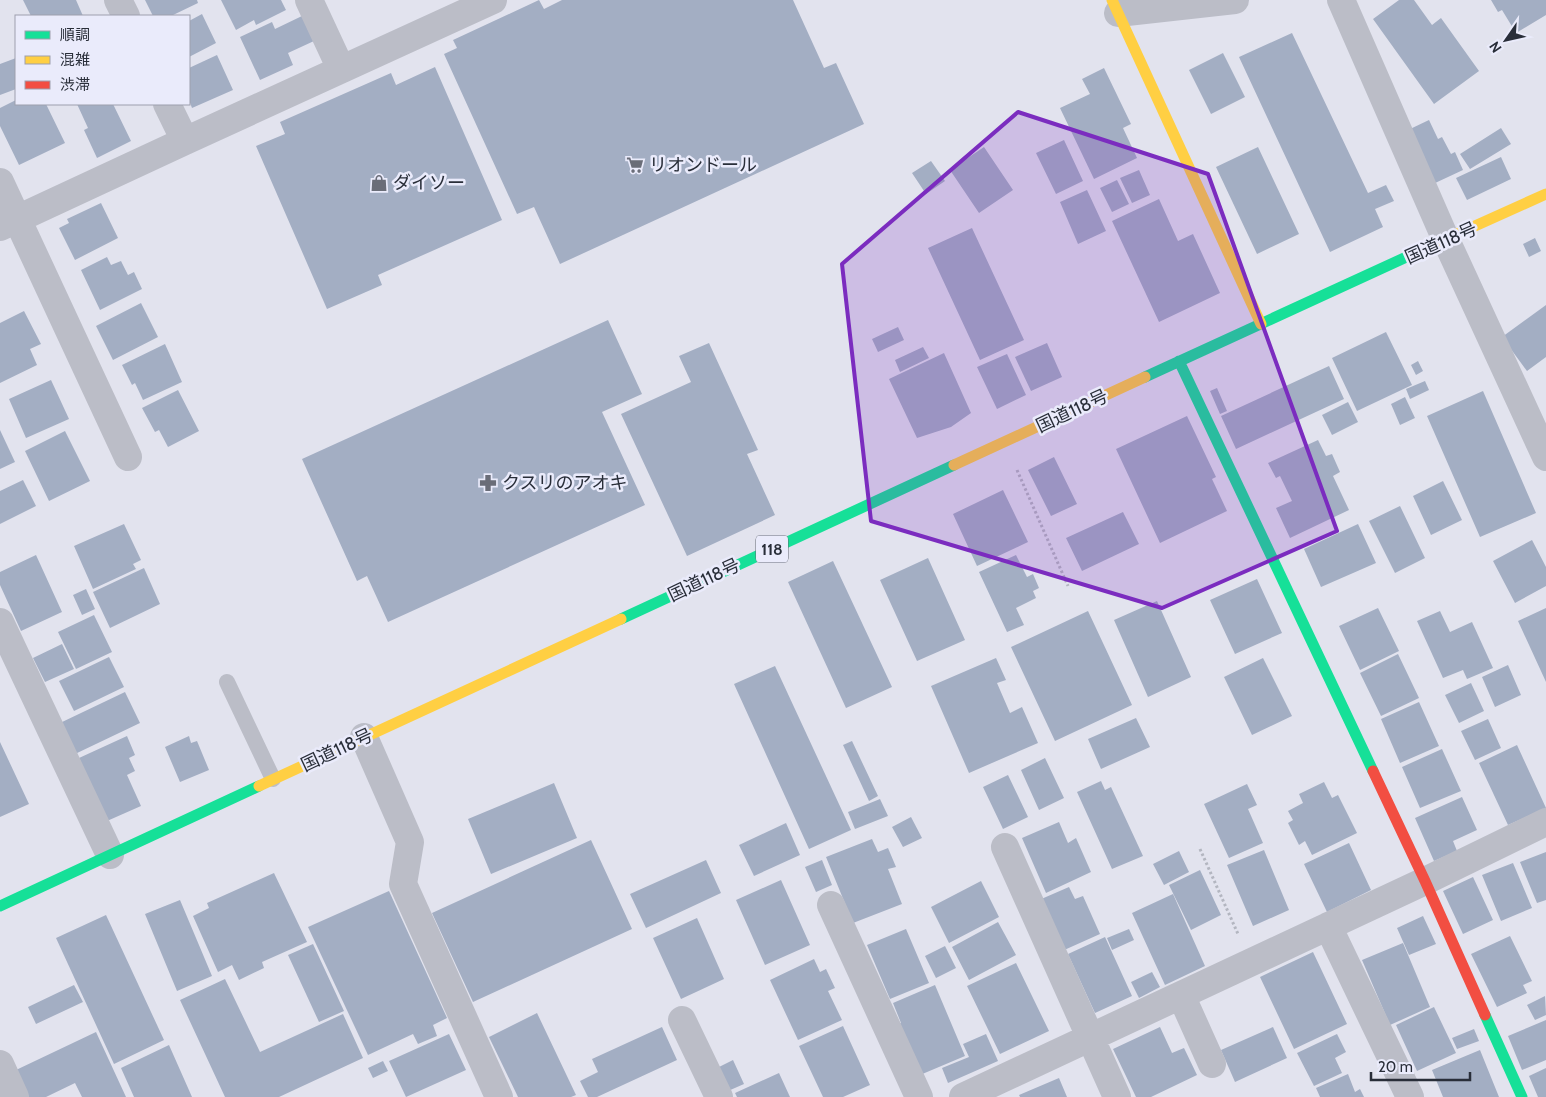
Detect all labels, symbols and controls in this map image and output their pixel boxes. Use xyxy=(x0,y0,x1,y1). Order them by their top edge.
legend xyxy=(15,15,190,105)
north arrow xyxy=(1481,15,1531,65)
text: 順調 xyxy=(60,26,90,44)
text: N xyxy=(1485,38,1505,56)
text: 混雑 xyxy=(60,51,90,69)
text: 渋滞 xyxy=(60,76,90,94)
place label: リオンドール xyxy=(649,154,757,176)
supermarket icon: リオンドール xyxy=(625,155,645,175)
place label: ダイソー xyxy=(393,172,465,194)
shop icon: ダイソー xyxy=(369,173,389,193)
street label: 国道118号 xyxy=(1402,217,1480,269)
street label: 国道118号 xyxy=(1033,385,1111,437)
place label: クスリのアオキ xyxy=(502,472,627,494)
pharmacy icon: クスリのアオキ xyxy=(478,473,498,493)
road number: 118 xyxy=(756,536,788,562)
street label: 国道118号 xyxy=(665,554,743,606)
street label: 国道118号 xyxy=(298,724,376,776)
scale bar xyxy=(1371,1050,1470,1082)
text: 20 m xyxy=(1378,1058,1413,1076)

